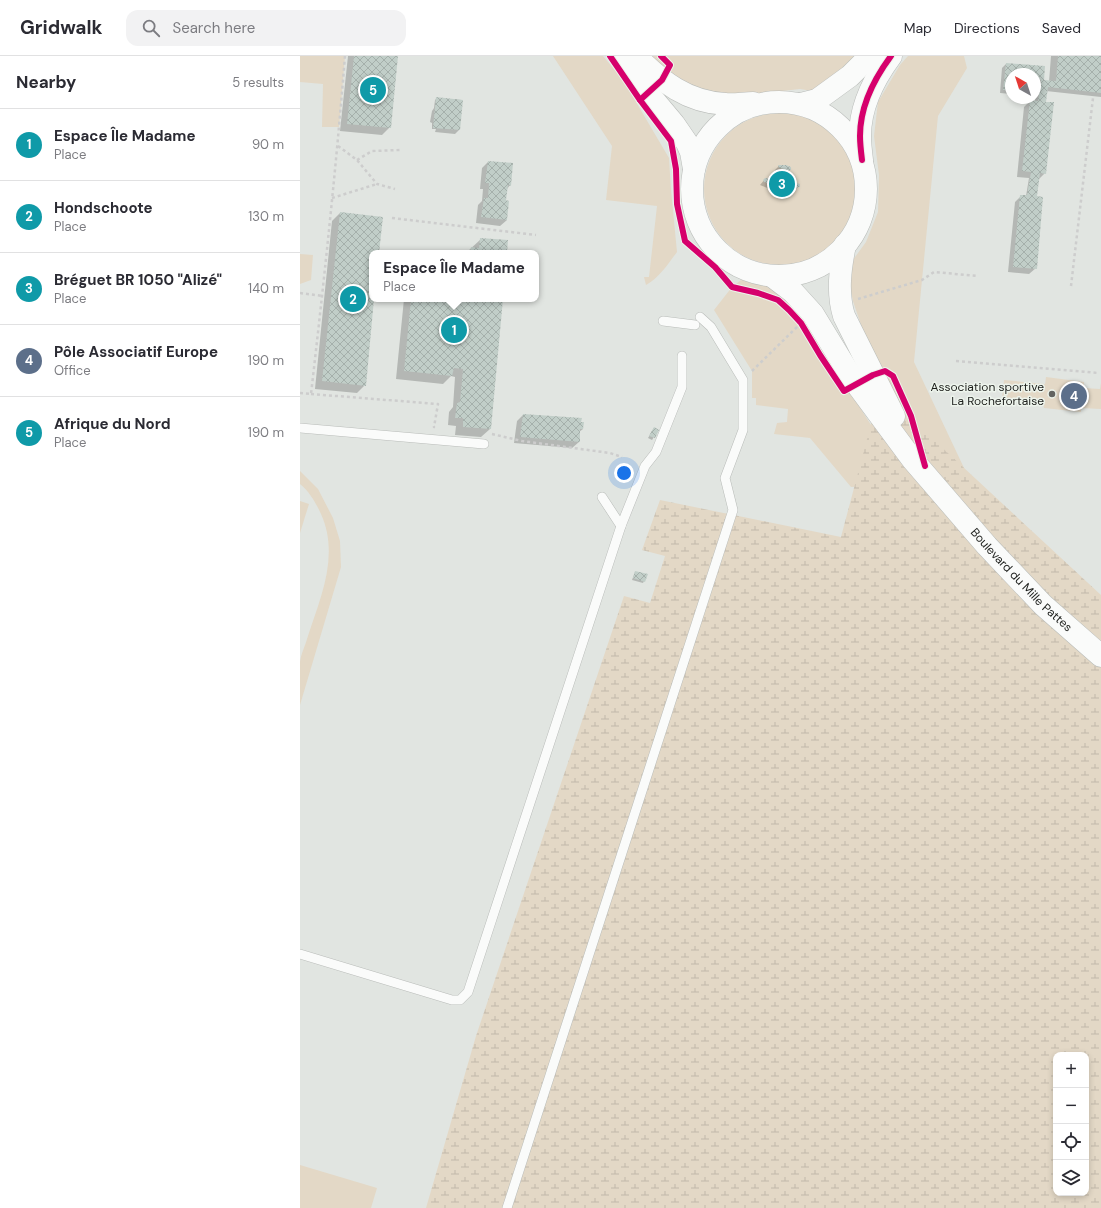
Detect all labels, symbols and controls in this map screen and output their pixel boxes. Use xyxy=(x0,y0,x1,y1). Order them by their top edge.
search box xyxy=(126,10,406,46)
text: Gridwalk xyxy=(20,15,102,40)
icon: search xyxy=(140,17,162,39)
text: Search here xyxy=(172,18,255,38)
text: Map xyxy=(904,19,932,37)
text: Directions xyxy=(954,19,1020,37)
text: Saved xyxy=(1042,19,1081,37)
north arrow xyxy=(1005,68,1041,104)
text: Nearby xyxy=(16,71,76,93)
text: 5 results xyxy=(232,74,284,91)
pin: 5 xyxy=(360,75,386,105)
text: Espace Île Madame xyxy=(54,126,195,146)
text: 1 xyxy=(27,136,31,153)
text: 90 m xyxy=(252,136,284,153)
text: Place xyxy=(54,146,86,163)
pin: 3 xyxy=(769,169,795,199)
text: Hondschoote xyxy=(54,198,153,218)
text: 2 xyxy=(25,208,33,225)
text: 130 m xyxy=(248,208,284,225)
text: Place xyxy=(54,218,86,235)
popup xyxy=(369,250,539,302)
text: Espace Île Madame xyxy=(383,258,525,278)
text: Bréguet BR 1050 "Alizé" xyxy=(54,270,222,290)
text: Place xyxy=(383,278,416,295)
text: 3 xyxy=(25,280,33,297)
text: 140 m xyxy=(248,280,284,297)
pin: 2 xyxy=(340,284,366,314)
text: Place xyxy=(54,290,86,307)
pin: 1 xyxy=(441,315,467,345)
text: Pôle Associatif Europe xyxy=(54,342,218,362)
text: 4 xyxy=(25,352,33,369)
text: 190 m xyxy=(248,352,284,369)
text: Office xyxy=(54,362,91,379)
place label: Association sportive La Rochefortaise xyxy=(930,379,1044,409)
pin: 4 xyxy=(1061,381,1087,411)
marker: Association sportive La Rochefortaise xyxy=(1047,389,1057,399)
text: Afrique du Nord xyxy=(54,414,170,434)
text: 5 xyxy=(25,424,33,441)
text: 190 m xyxy=(248,424,284,441)
text: Place xyxy=(54,434,86,451)
your location xyxy=(614,463,634,483)
street label: Boulevard du Mille Pattes xyxy=(967,525,1076,635)
map controls xyxy=(1053,1052,1089,1196)
button: + xyxy=(1053,1052,1089,1088)
button: − xyxy=(1053,1088,1089,1124)
button: locate xyxy=(1053,1124,1089,1160)
button: layers xyxy=(1053,1160,1089,1196)

